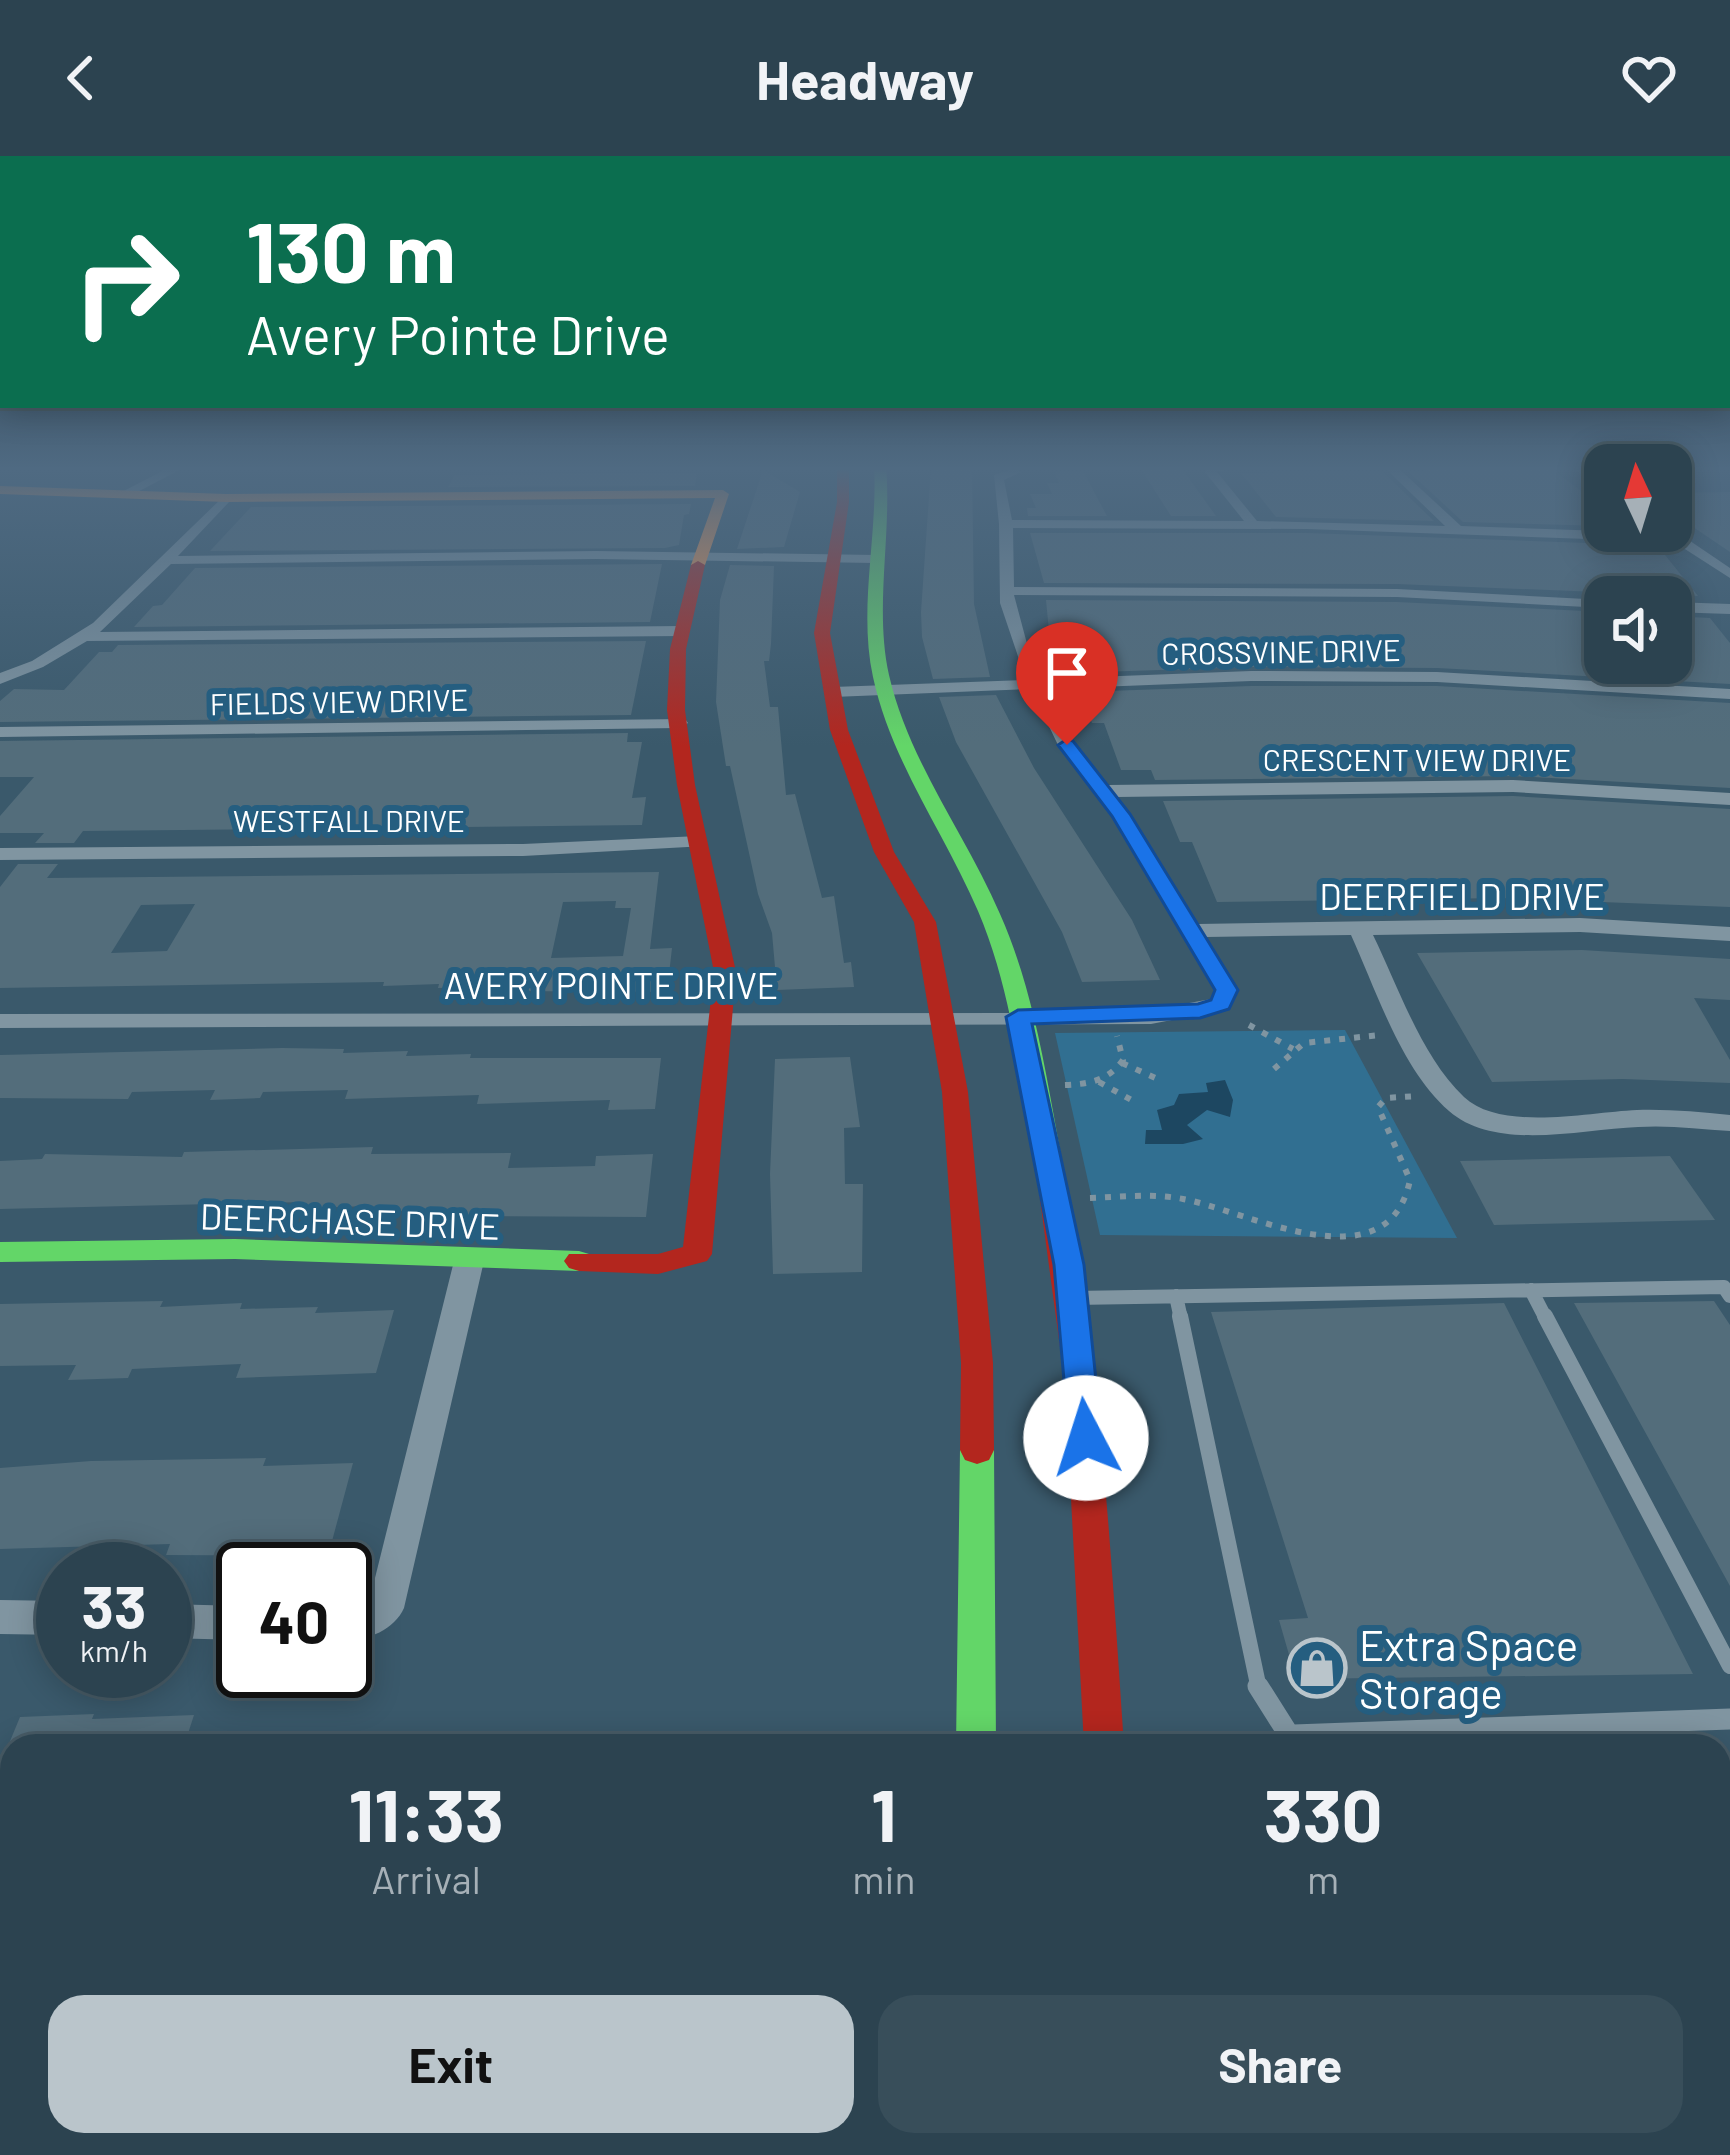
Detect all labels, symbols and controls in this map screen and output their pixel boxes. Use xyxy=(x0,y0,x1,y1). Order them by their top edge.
icon: back xyxy=(48,45,114,111)
icon: heart xyxy=(1616,45,1682,111)
text: Headway xyxy=(756,46,974,111)
text: 130 m xyxy=(246,199,456,300)
icon: right xyxy=(48,204,204,360)
text: Avery Pointe Drive xyxy=(246,301,670,366)
north arrow xyxy=(1584,444,1692,552)
map controls xyxy=(1584,444,1692,684)
button: sound xyxy=(1584,576,1692,684)
pin xyxy=(1016,622,1118,745)
street label: CROSSVINE DRIVE xyxy=(1161,631,1401,671)
icon: arrive xyxy=(1034,640,1100,706)
street label: FIELDS VIEW DRIVE xyxy=(209,681,469,721)
street label: CRESCENT VIEW DRIVE xyxy=(1263,741,1571,777)
street label: WESTFALL DRIVE xyxy=(233,802,465,838)
street label: DEERFIELD DRIVE xyxy=(1319,874,1605,917)
street label: AVERY POINTE DRIVE xyxy=(444,963,778,1006)
street label: DEERCHASE DRIVE xyxy=(199,1193,501,1247)
position arrow xyxy=(1023,1375,1149,1501)
speed limit sign: 40 xyxy=(216,1542,372,1698)
text: 33 xyxy=(82,1569,146,1641)
place label: Extra Space Storage xyxy=(1359,1619,1578,1718)
text: km/h xyxy=(80,1632,148,1668)
shop icon: Extra Space Storage xyxy=(1286,1637,1348,1699)
text: 11:33 xyxy=(348,1770,504,1856)
text: 1 xyxy=(871,1770,897,1856)
text: 330 xyxy=(1264,1770,1383,1856)
text: Arrival xyxy=(372,1855,481,1902)
text: min xyxy=(852,1855,915,1902)
text: m xyxy=(1307,1855,1339,1902)
button: Exit xyxy=(48,1995,854,2133)
button: Share xyxy=(878,1995,1683,2133)

